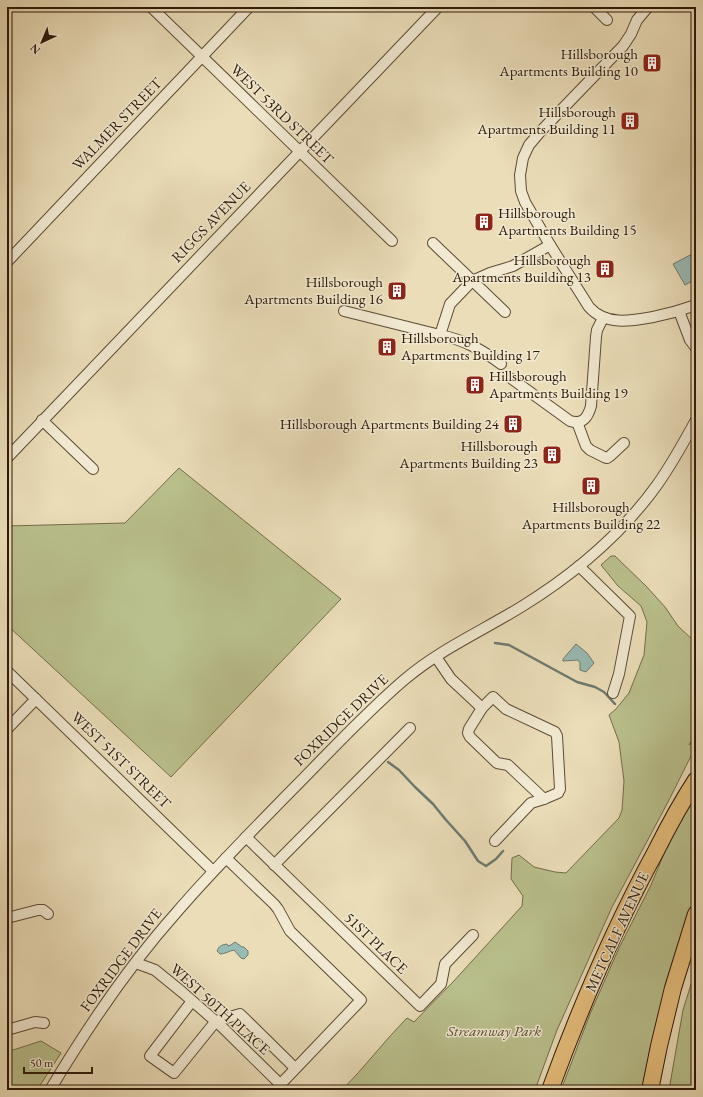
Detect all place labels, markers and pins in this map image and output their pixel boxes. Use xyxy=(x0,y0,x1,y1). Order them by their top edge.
place label: Hillsborough Apartments Building 10 xyxy=(498,44,638,80)
building icon: Hillsborough Apartments Building 10 xyxy=(641,52,663,74)
place label: Hillsborough Apartments Building 11 xyxy=(476,102,616,138)
building icon: Hillsborough Apartments Building 11 xyxy=(619,110,641,132)
place label: Hillsborough Apartments Building 15 xyxy=(497,203,637,239)
building icon: Hillsborough Apartments Building 15 xyxy=(473,211,495,233)
place label: Hillsborough Apartments Building 13 xyxy=(451,250,591,286)
building icon: Hillsborough Apartments Building 13 xyxy=(594,258,616,280)
place label: Hillsborough Apartments Building 16 xyxy=(243,272,383,308)
building icon: Hillsborough Apartments Building 16 xyxy=(386,280,408,302)
place label: Hillsborough Apartments Building 17 xyxy=(400,328,540,364)
building icon: Hillsborough Apartments Building 17 xyxy=(376,336,398,358)
place label: Hillsborough Apartments Building 19 xyxy=(488,366,628,402)
building icon: Hillsborough Apartments Building 19 xyxy=(464,374,486,396)
building icon: Hillsborough Apartments Building 24 xyxy=(502,413,524,435)
place label: Hillsborough Apartments Building 24 xyxy=(280,414,500,433)
place label: Hillsborough Apartments Building 23 xyxy=(398,436,538,472)
building icon: Hillsborough Apartments Building 23 xyxy=(541,444,563,466)
building icon: Hillsborough Apartments Building 22 xyxy=(580,475,602,497)
place label: Hillsborough Apartments Building 22 xyxy=(521,497,661,533)

